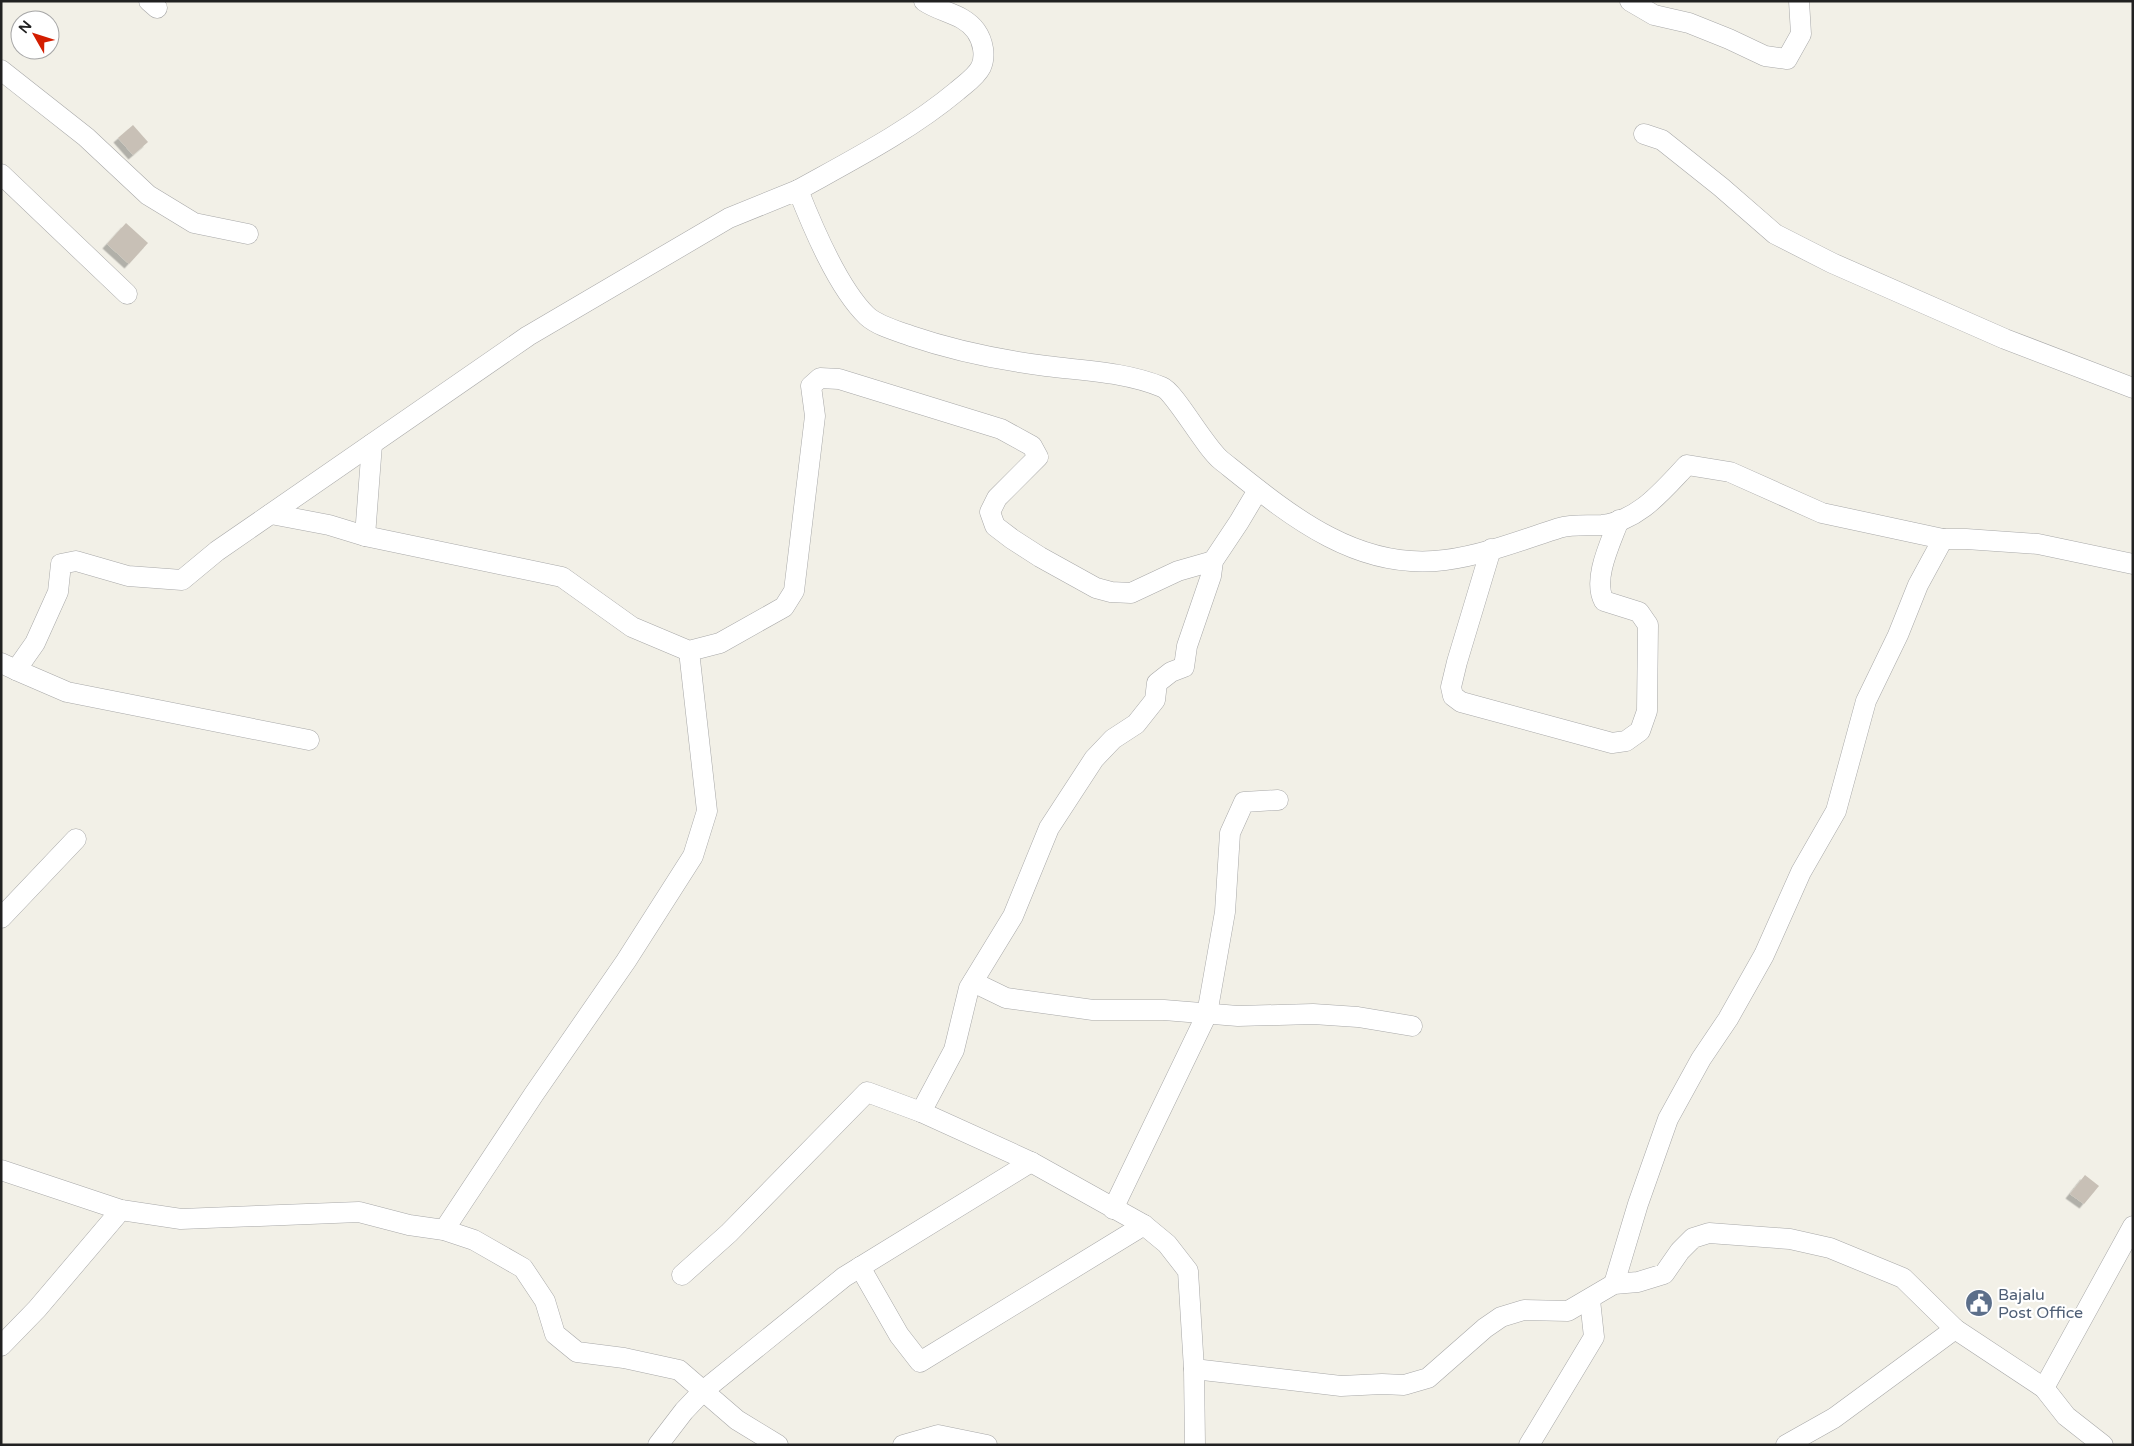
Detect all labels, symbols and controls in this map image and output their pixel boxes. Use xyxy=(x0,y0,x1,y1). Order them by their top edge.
north arrow xyxy=(10,10,60,60)
text: N xyxy=(15,17,35,37)
place label: Bajalu Post Office xyxy=(1998,1285,2083,1323)
public building icon: Bajalu Post Office xyxy=(1964,1288,1994,1318)

